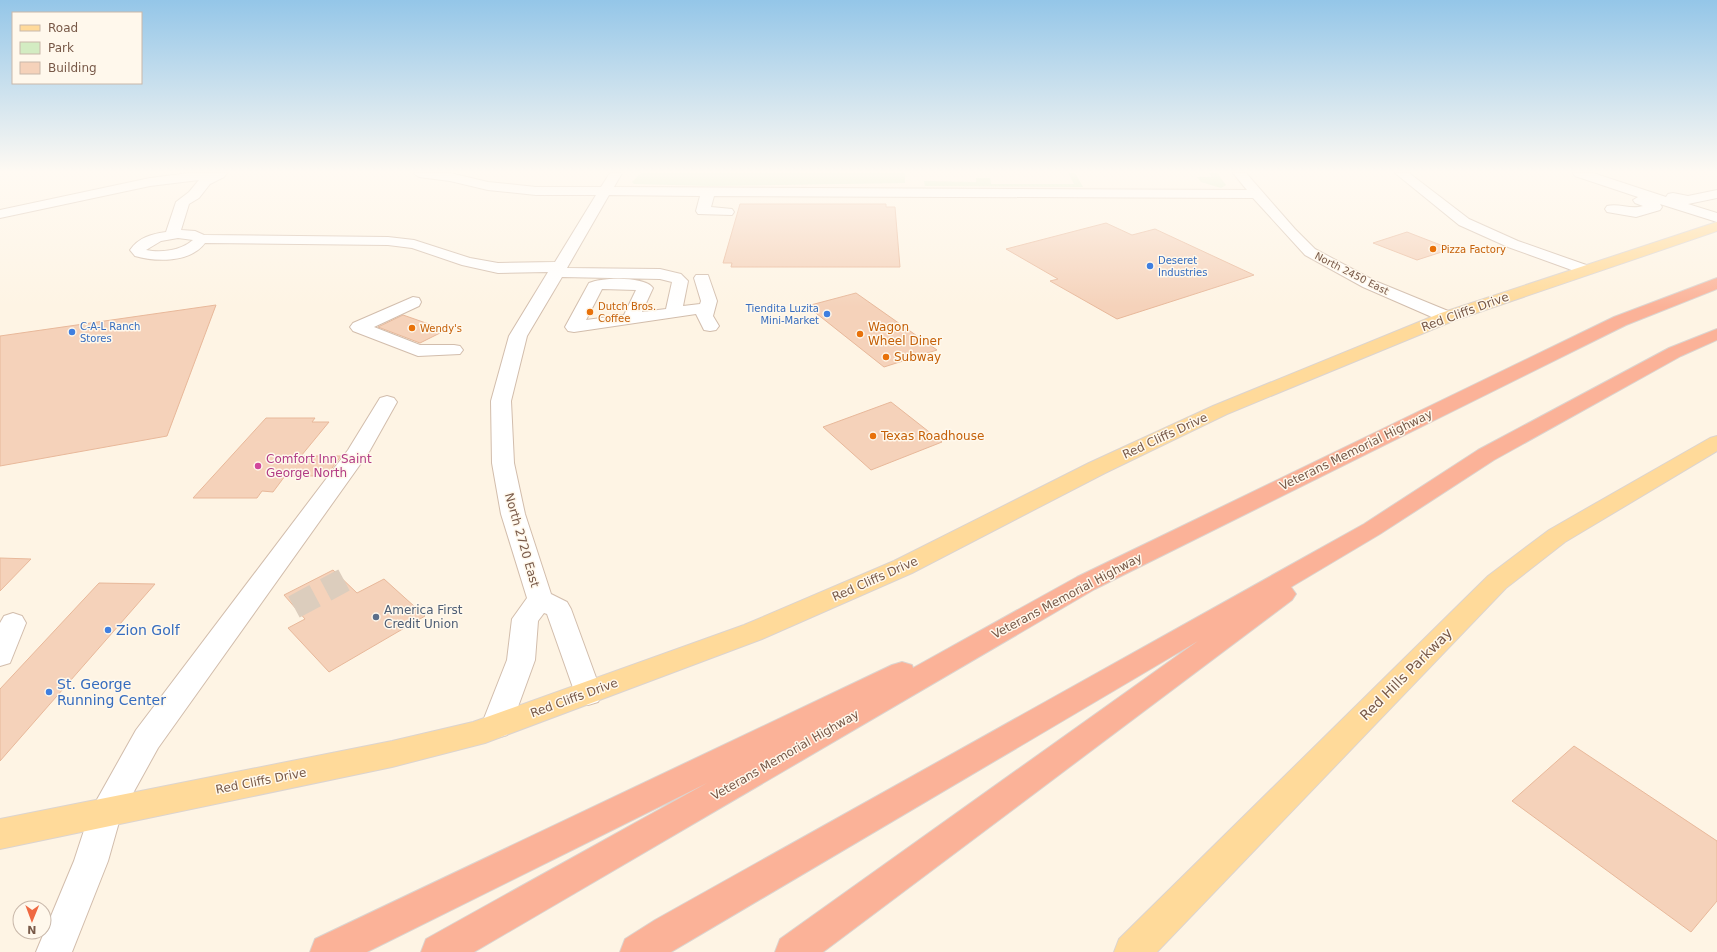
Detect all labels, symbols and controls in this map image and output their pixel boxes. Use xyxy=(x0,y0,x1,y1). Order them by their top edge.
legend xyxy=(12,12,142,84)
text: Road xyxy=(48,21,78,35)
text: Park xyxy=(48,41,74,55)
text: Building xyxy=(48,61,97,75)
marker: Pizza Factory xyxy=(1428,244,1438,254)
place label: Pizza Factory xyxy=(1441,244,1506,255)
street label: North 2450 East xyxy=(1313,250,1391,297)
place label: Deseret Industries xyxy=(1158,255,1207,278)
marker: Deseret Industries xyxy=(1145,261,1155,271)
street label: Red Cliffs Drive xyxy=(1419,290,1511,334)
place label: Dutch Bros. Coffee xyxy=(598,301,656,324)
place label: Tiendita Luzita Mini-Market xyxy=(745,303,819,326)
marker: Dutch Bros. Coffee xyxy=(585,307,595,317)
marker: Tiendita Luzita Mini-Market xyxy=(822,309,832,319)
place label: Wagon Wheel Diner xyxy=(868,320,942,348)
place label: C-A-L Ranch Stores xyxy=(80,321,140,344)
marker: Wendy's xyxy=(407,323,417,333)
place label: Wendy's xyxy=(420,323,462,334)
marker: C-A-L Ranch Stores xyxy=(67,327,77,337)
marker: Wagon Wheel Diner xyxy=(855,329,865,339)
place label: Subway xyxy=(894,350,941,364)
marker: Subway xyxy=(881,352,891,362)
street label: Veterans Memorial Highway xyxy=(1277,407,1435,493)
street label: Red Cliffs Drive xyxy=(1120,410,1210,462)
place label: Texas Roadhouse xyxy=(880,429,984,443)
marker: Texas Roadhouse xyxy=(868,431,878,441)
place label: Comfort Inn Saint George North xyxy=(266,452,372,480)
marker: Comfort Inn Saint George North xyxy=(253,461,263,471)
street label: North 2720 East xyxy=(502,491,542,589)
street label: Veterans Memorial Highway xyxy=(990,550,1144,642)
street label: Red Cliffs Drive xyxy=(830,554,920,604)
place label: America First Credit Union xyxy=(384,603,463,631)
marker: America First Credit Union xyxy=(371,612,381,622)
place label: Zion Golf xyxy=(116,622,181,638)
marker: Zion Golf xyxy=(103,625,113,635)
street label: Red Hills Parkway xyxy=(1357,625,1455,723)
place label: St. George Running Center xyxy=(57,676,166,708)
street label: Red Cliffs Drive xyxy=(528,676,620,720)
marker: St. George Running Center xyxy=(44,687,54,697)
street label: Veterans Memorial Highway xyxy=(709,707,861,803)
street label: Red Cliffs Drive xyxy=(215,765,307,797)
north arrow xyxy=(12,900,52,940)
text: N xyxy=(27,923,37,936)

